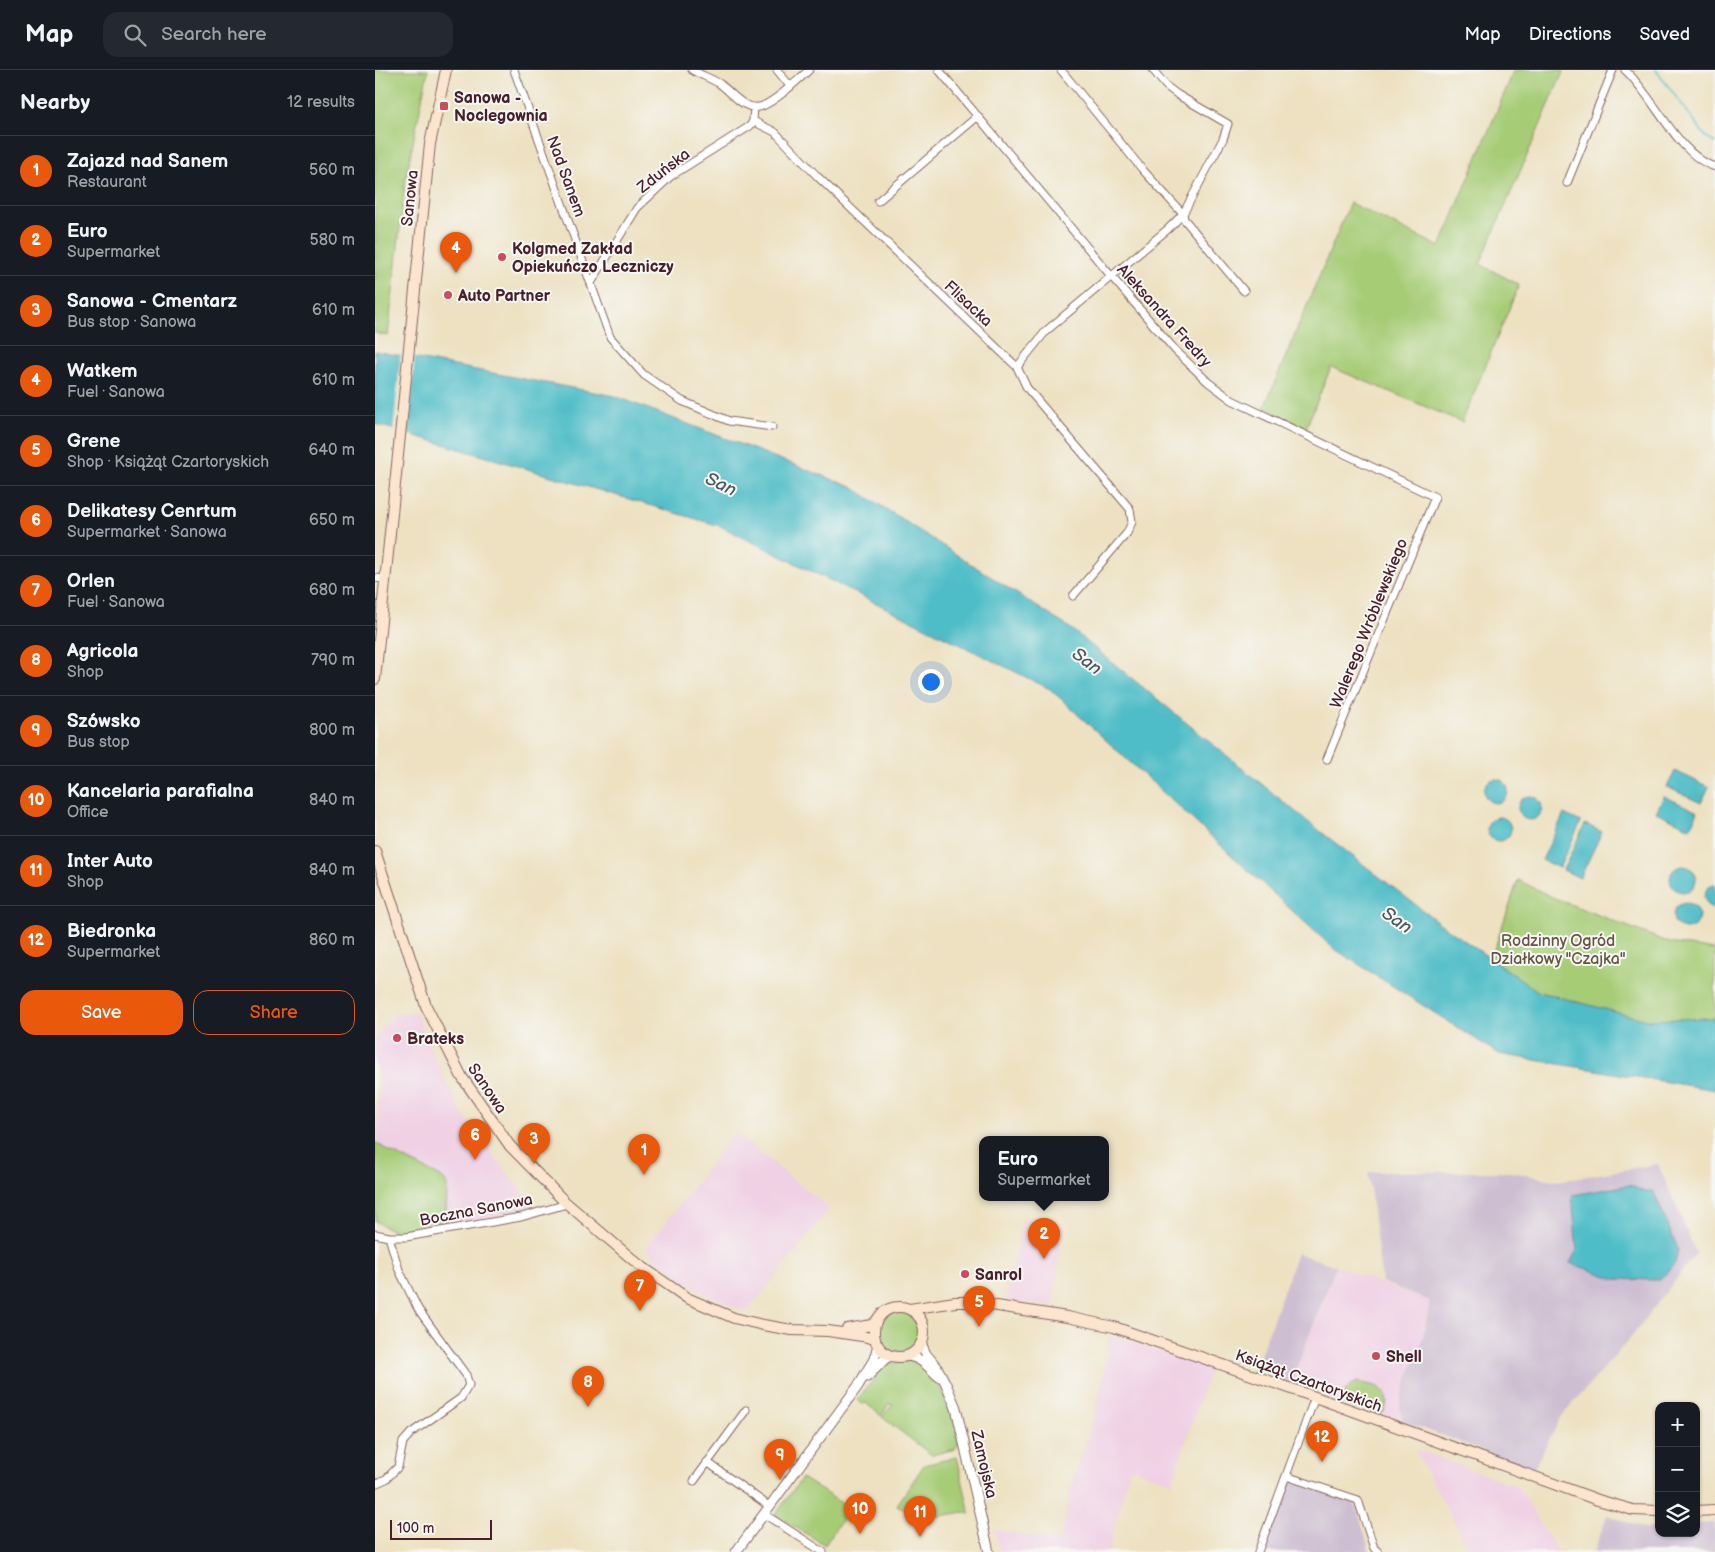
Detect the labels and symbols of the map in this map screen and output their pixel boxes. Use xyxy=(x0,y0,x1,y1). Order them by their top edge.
place label: Sanowa - Noclegownia xyxy=(454,89,548,126)
marker: Sanowa - Noclegownia xyxy=(438,100,450,112)
street label: Nad Sanem xyxy=(542,133,589,220)
street label: Zduńska xyxy=(633,145,694,198)
street label: Sanowa xyxy=(398,169,423,227)
pin: 4 xyxy=(440,232,472,273)
place label: Kolgmed Zakład Opiekuńczo Leczniczy xyxy=(512,240,674,277)
marker: Kolgmed Zakład Opiekuńczo Leczniczy xyxy=(496,251,508,263)
street label: Aleksandra Fredry xyxy=(1113,261,1216,372)
street label: Flisacka xyxy=(940,277,996,331)
place label: Auto Partner xyxy=(457,287,551,306)
marker: Auto Partner xyxy=(442,289,454,301)
water label: San xyxy=(702,468,740,501)
street label: Walerego Wróblewskiego xyxy=(1327,536,1412,711)
water label: San xyxy=(1068,643,1106,679)
your location xyxy=(918,669,944,695)
water label: San xyxy=(1378,903,1416,938)
park label: Rodzinny Ogród Działkowy "Czajka" xyxy=(1490,932,1626,969)
place label: Brateks xyxy=(407,1030,464,1049)
marker: Brateks xyxy=(391,1032,403,1044)
street label: Sanowa xyxy=(463,1060,510,1118)
pin: 6 xyxy=(459,1119,491,1160)
pin: 3 xyxy=(518,1123,550,1164)
pin: 1 xyxy=(628,1134,660,1175)
street label: Boczna Sanowa xyxy=(418,1190,534,1231)
pin: 2 xyxy=(1028,1218,1060,1259)
place label: Sanrol xyxy=(975,1266,1022,1285)
marker: Sanrol xyxy=(959,1268,971,1280)
pin: 7 xyxy=(624,1270,656,1311)
pin: 5 xyxy=(963,1286,995,1327)
street label: Książąt Czartoryskich xyxy=(1233,1346,1385,1417)
place label: Shell xyxy=(1386,1348,1422,1367)
marker: Shell xyxy=(1370,1350,1382,1362)
pin: 8 xyxy=(572,1366,604,1407)
pin: 12 xyxy=(1306,1421,1338,1462)
street label: Zamojska xyxy=(966,1428,1001,1500)
pin: 9 xyxy=(764,1439,796,1480)
pin: 10 xyxy=(844,1493,876,1534)
pin: 11 xyxy=(904,1496,936,1537)
scale bar xyxy=(390,1517,493,1540)

